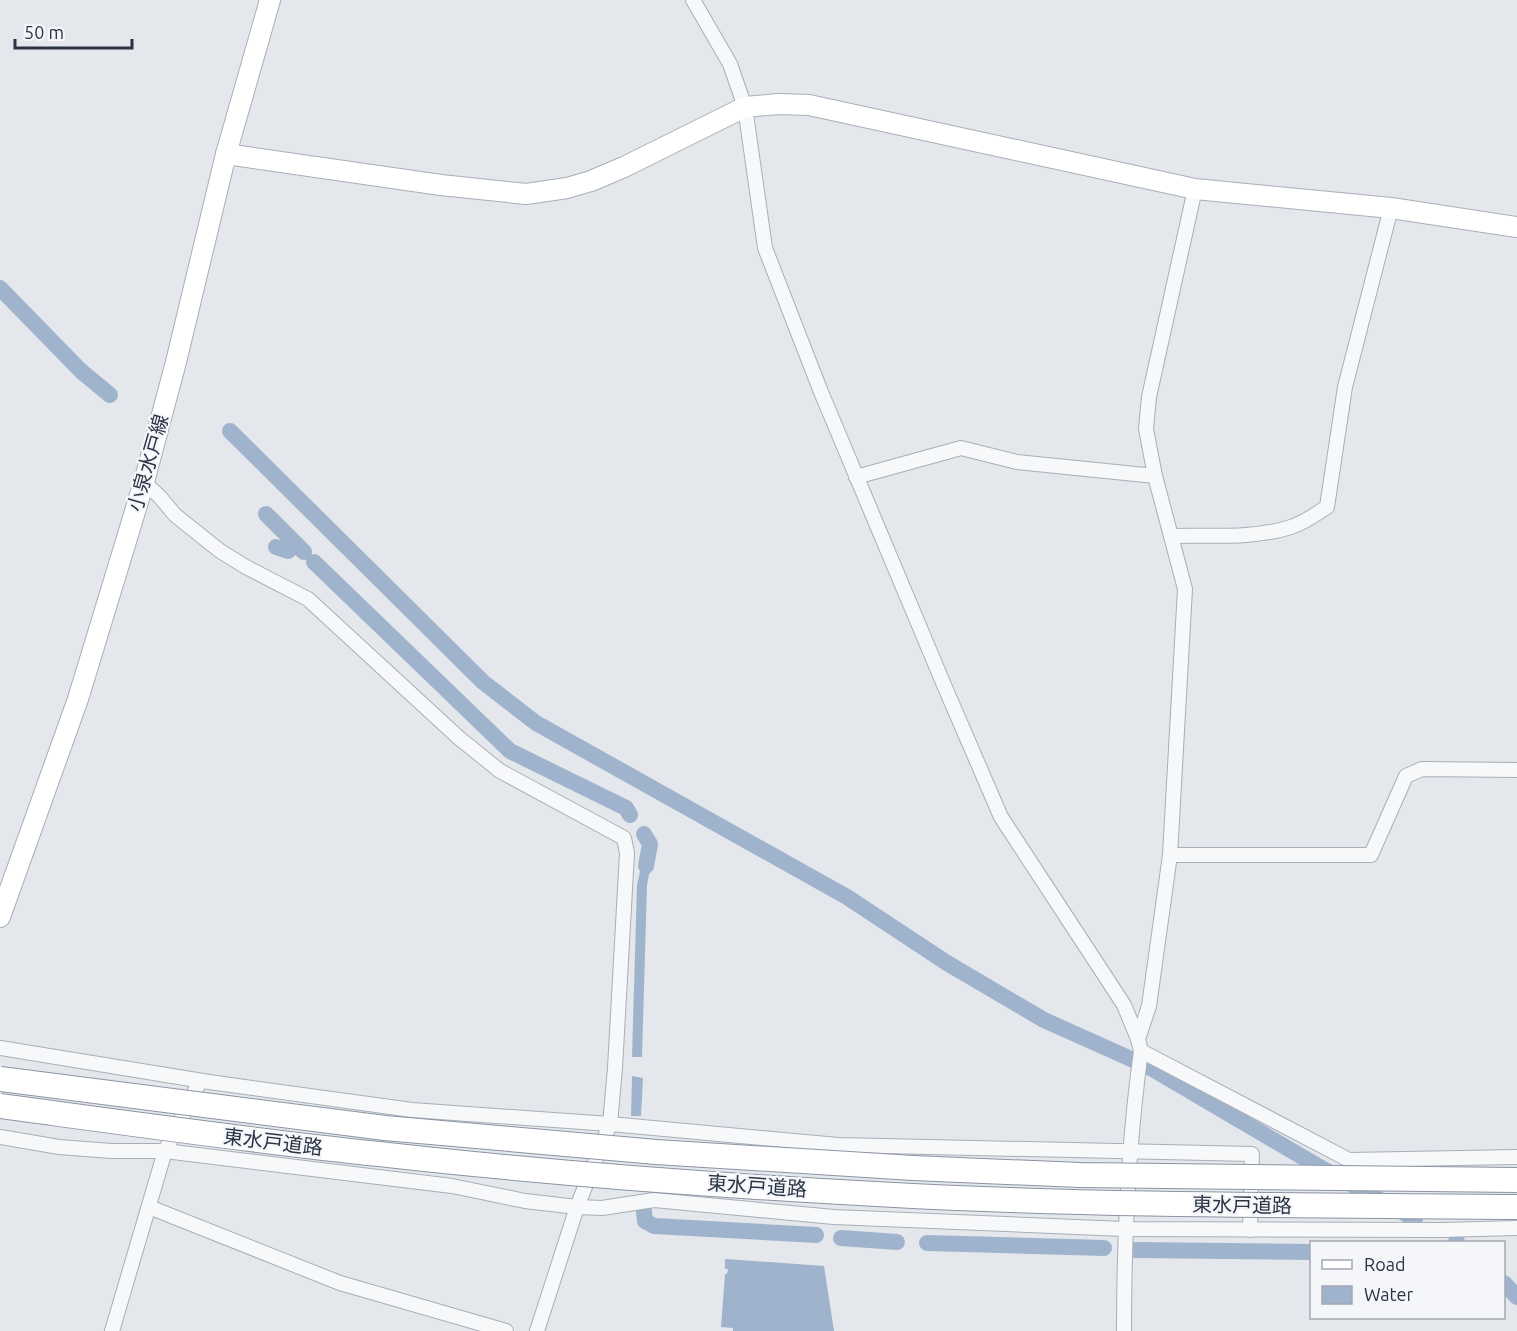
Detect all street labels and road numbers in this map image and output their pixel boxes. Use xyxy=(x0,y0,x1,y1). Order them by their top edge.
street label: 小泉水戸線 xyxy=(123,412,172,514)
street label: 東水戸道路 xyxy=(222,1124,324,1159)
street label: 東水戸道路 xyxy=(706,1171,808,1200)
street label: 東水戸道路 xyxy=(1192,1192,1292,1217)

